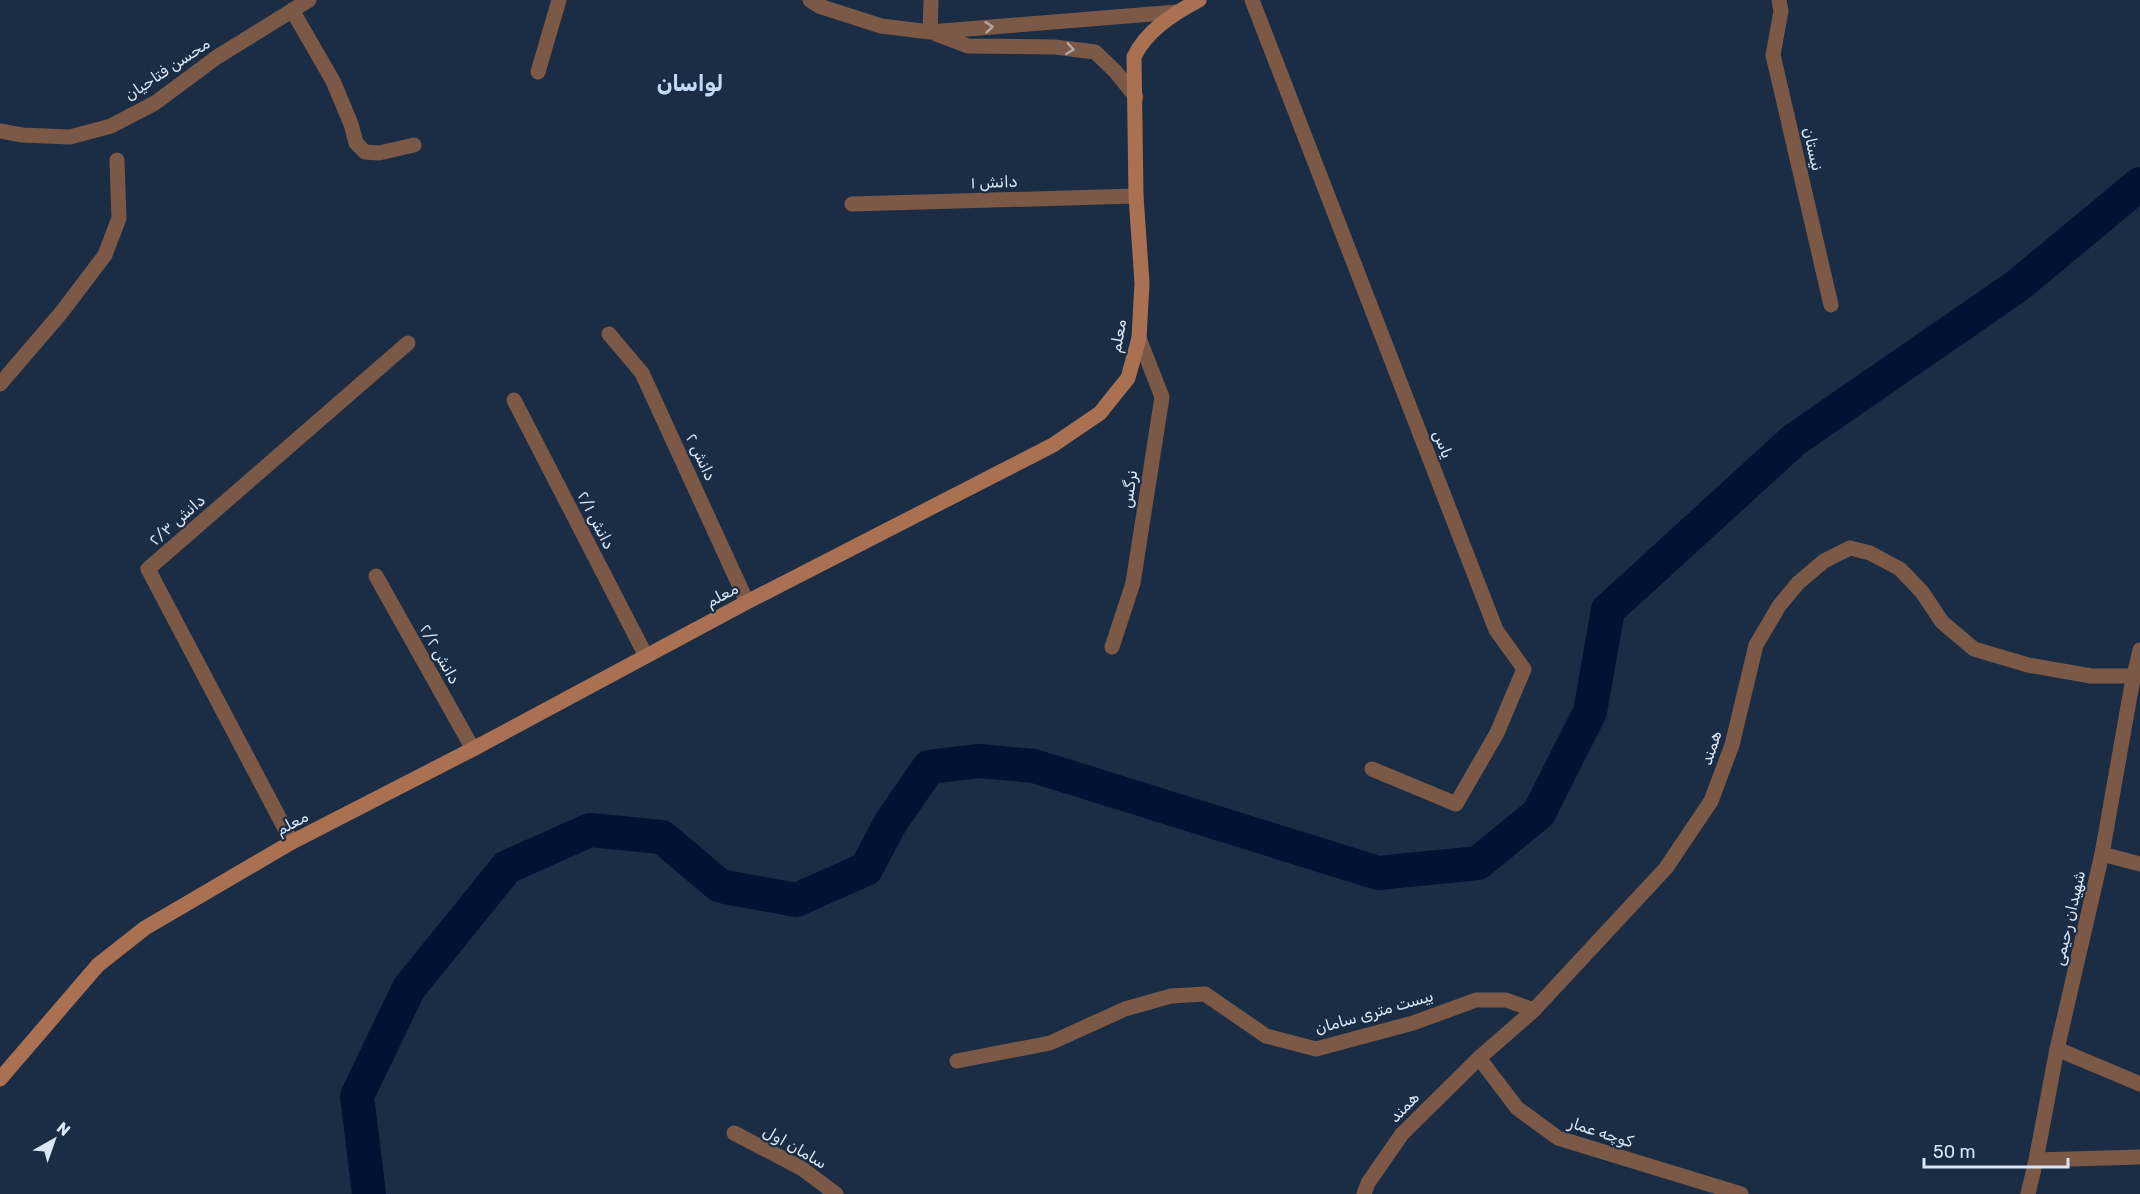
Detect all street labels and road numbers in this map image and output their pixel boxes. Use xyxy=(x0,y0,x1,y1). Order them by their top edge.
street label: محسن فتاحیان xyxy=(121,33,213,104)
street label: نیستان xyxy=(1799,125,1827,173)
street label: دانش ۱ xyxy=(970,172,1018,192)
street label: معلم xyxy=(1106,318,1131,354)
street label: یاس xyxy=(1429,427,1457,461)
street label: دانش ۲ xyxy=(682,430,720,484)
street label: نرگس xyxy=(1117,469,1142,510)
street label: دانش ۲/۱ xyxy=(573,488,619,552)
street label: دانش ۲/۳ xyxy=(145,490,209,549)
street label: معلم xyxy=(703,579,742,612)
street label: دانش ۲/۲ xyxy=(416,621,464,687)
street label: همند xyxy=(1697,728,1725,768)
street label: معلم xyxy=(273,807,312,840)
street label: شهیدان رحیمی xyxy=(2049,869,2090,968)
street label: بیست متری سامان xyxy=(1313,986,1436,1039)
street label: همند xyxy=(1385,1088,1423,1126)
street label: کوچه عمار xyxy=(1565,1112,1636,1153)
street label: سامان اول xyxy=(759,1121,830,1174)

